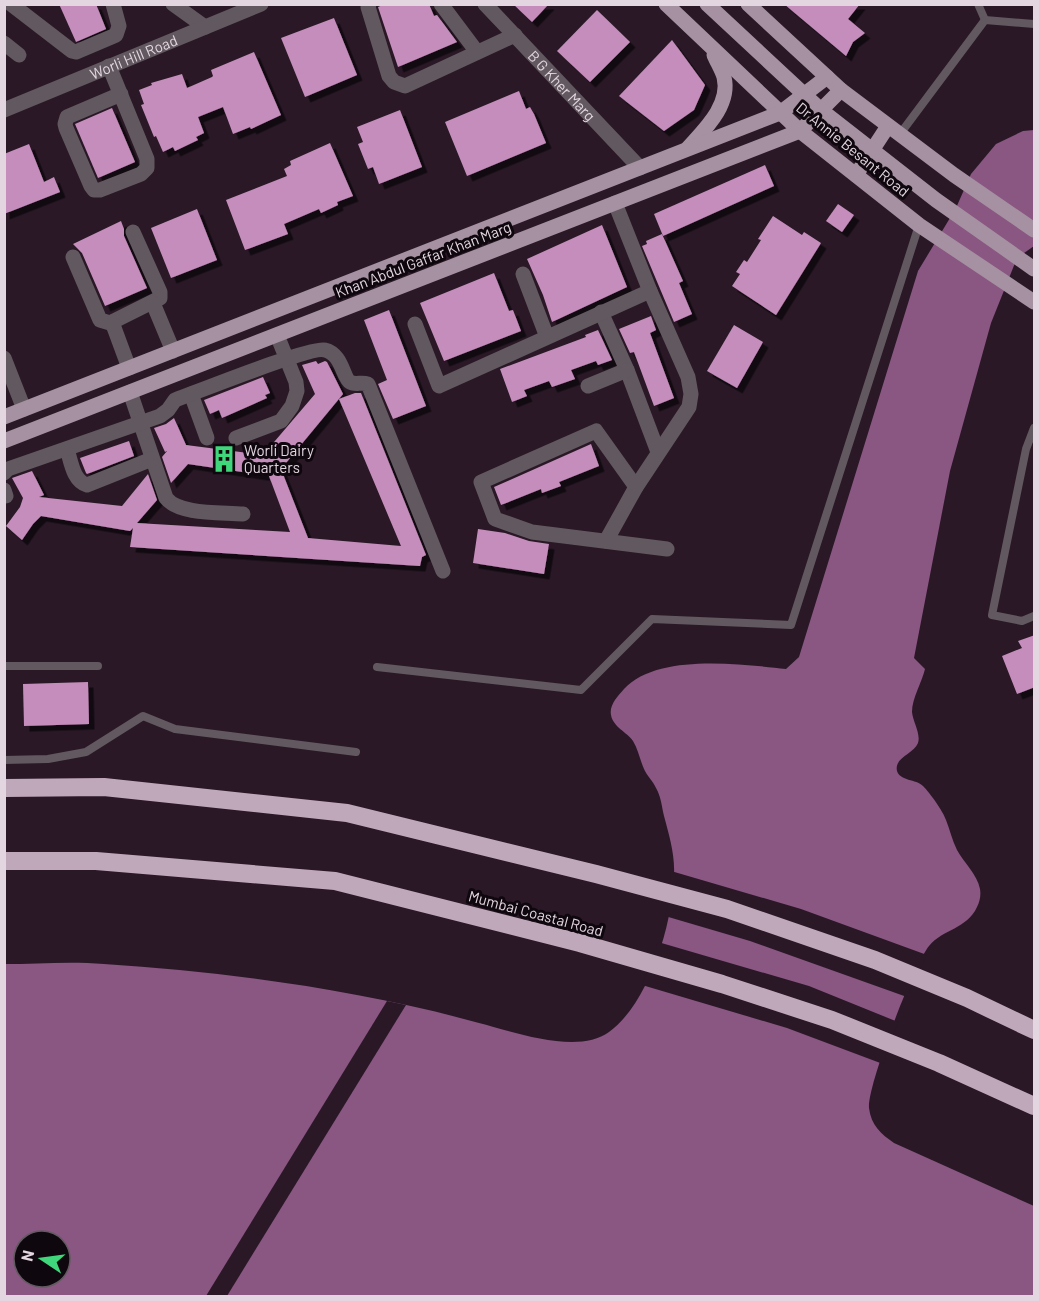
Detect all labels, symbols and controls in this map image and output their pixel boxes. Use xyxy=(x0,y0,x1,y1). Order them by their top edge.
street label: Worli Hill Road xyxy=(87,31,180,83)
street label: B G Kher Marg xyxy=(524,47,599,124)
street label: Dr Annie Besant Road xyxy=(793,98,913,200)
street label: Khan Abdul Gaffar Khan Marg xyxy=(333,217,513,301)
place label: Worli Dairy Quarters xyxy=(244,441,314,476)
building icon: Worli Dairy Quarters xyxy=(209,444,239,474)
street label: Mumbai Coastal Road xyxy=(467,886,605,940)
north arrow xyxy=(12,1229,72,1289)
text: N xyxy=(16,1248,37,1263)

